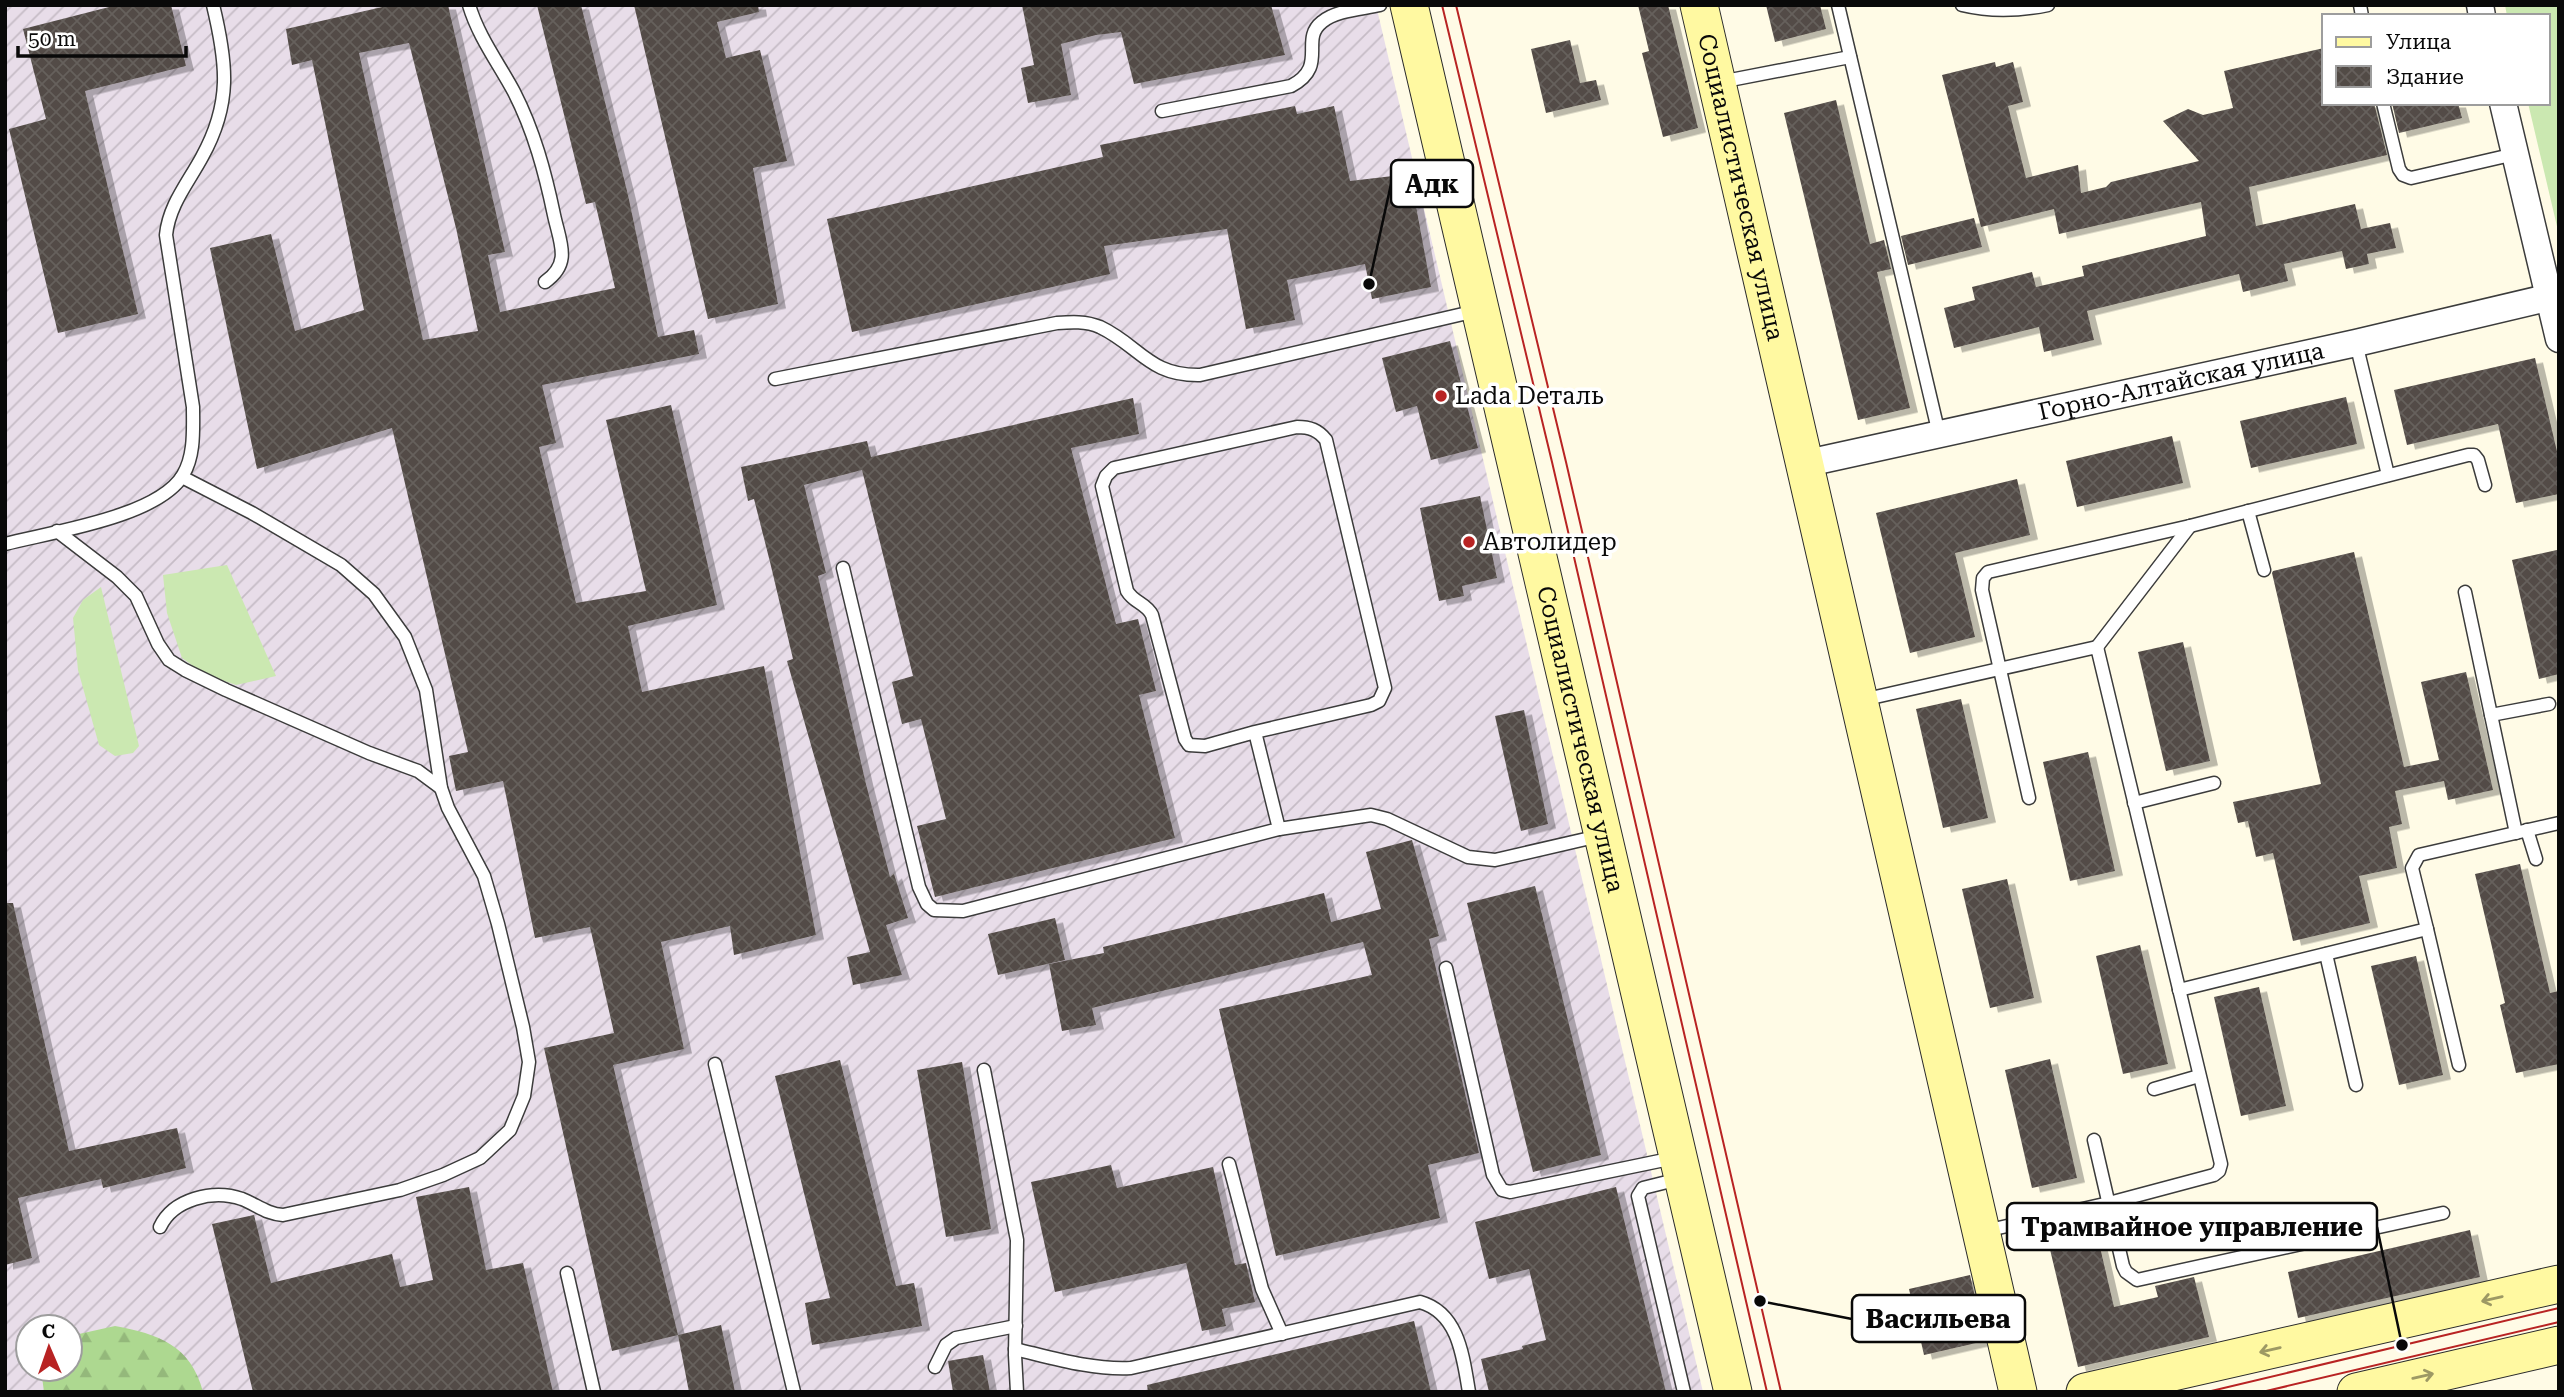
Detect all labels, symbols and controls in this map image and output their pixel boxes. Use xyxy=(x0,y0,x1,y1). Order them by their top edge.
scale bar xyxy=(18,14,186,58)
legend xyxy=(2322,14,2550,105)
text: 50 m xyxy=(28,27,76,51)
text: Улица xyxy=(2386,30,2452,54)
street label: Социалистическая улица xyxy=(1692,31,1790,343)
text: Здание xyxy=(2386,65,2464,89)
callout: Адк xyxy=(1391,160,1473,207)
text: Адк xyxy=(1405,169,1459,199)
street label: Горно-Алтайская улица xyxy=(2036,336,2327,426)
place label: Lada Dеталь xyxy=(1455,382,1604,410)
marker: Lada Dеталь xyxy=(1433,388,1449,404)
place label: Автолидер xyxy=(1483,528,1617,556)
marker: Автолидер xyxy=(1461,534,1477,550)
street label: Социалистическая улица xyxy=(1531,583,1630,895)
callout: Трамвайное управление xyxy=(2007,1203,2377,1250)
text: Трамвайное управление xyxy=(2021,1212,2363,1242)
one-way arrow xyxy=(2481,1293,2504,1307)
callout: Васильева xyxy=(1852,1295,2025,1342)
text: Васильева xyxy=(1865,1304,2011,1334)
north arrow xyxy=(14,1313,84,1383)
text: С xyxy=(41,1320,55,1343)
one-way arrow xyxy=(2259,1343,2282,1357)
one-way arrow xyxy=(2411,1369,2434,1383)

